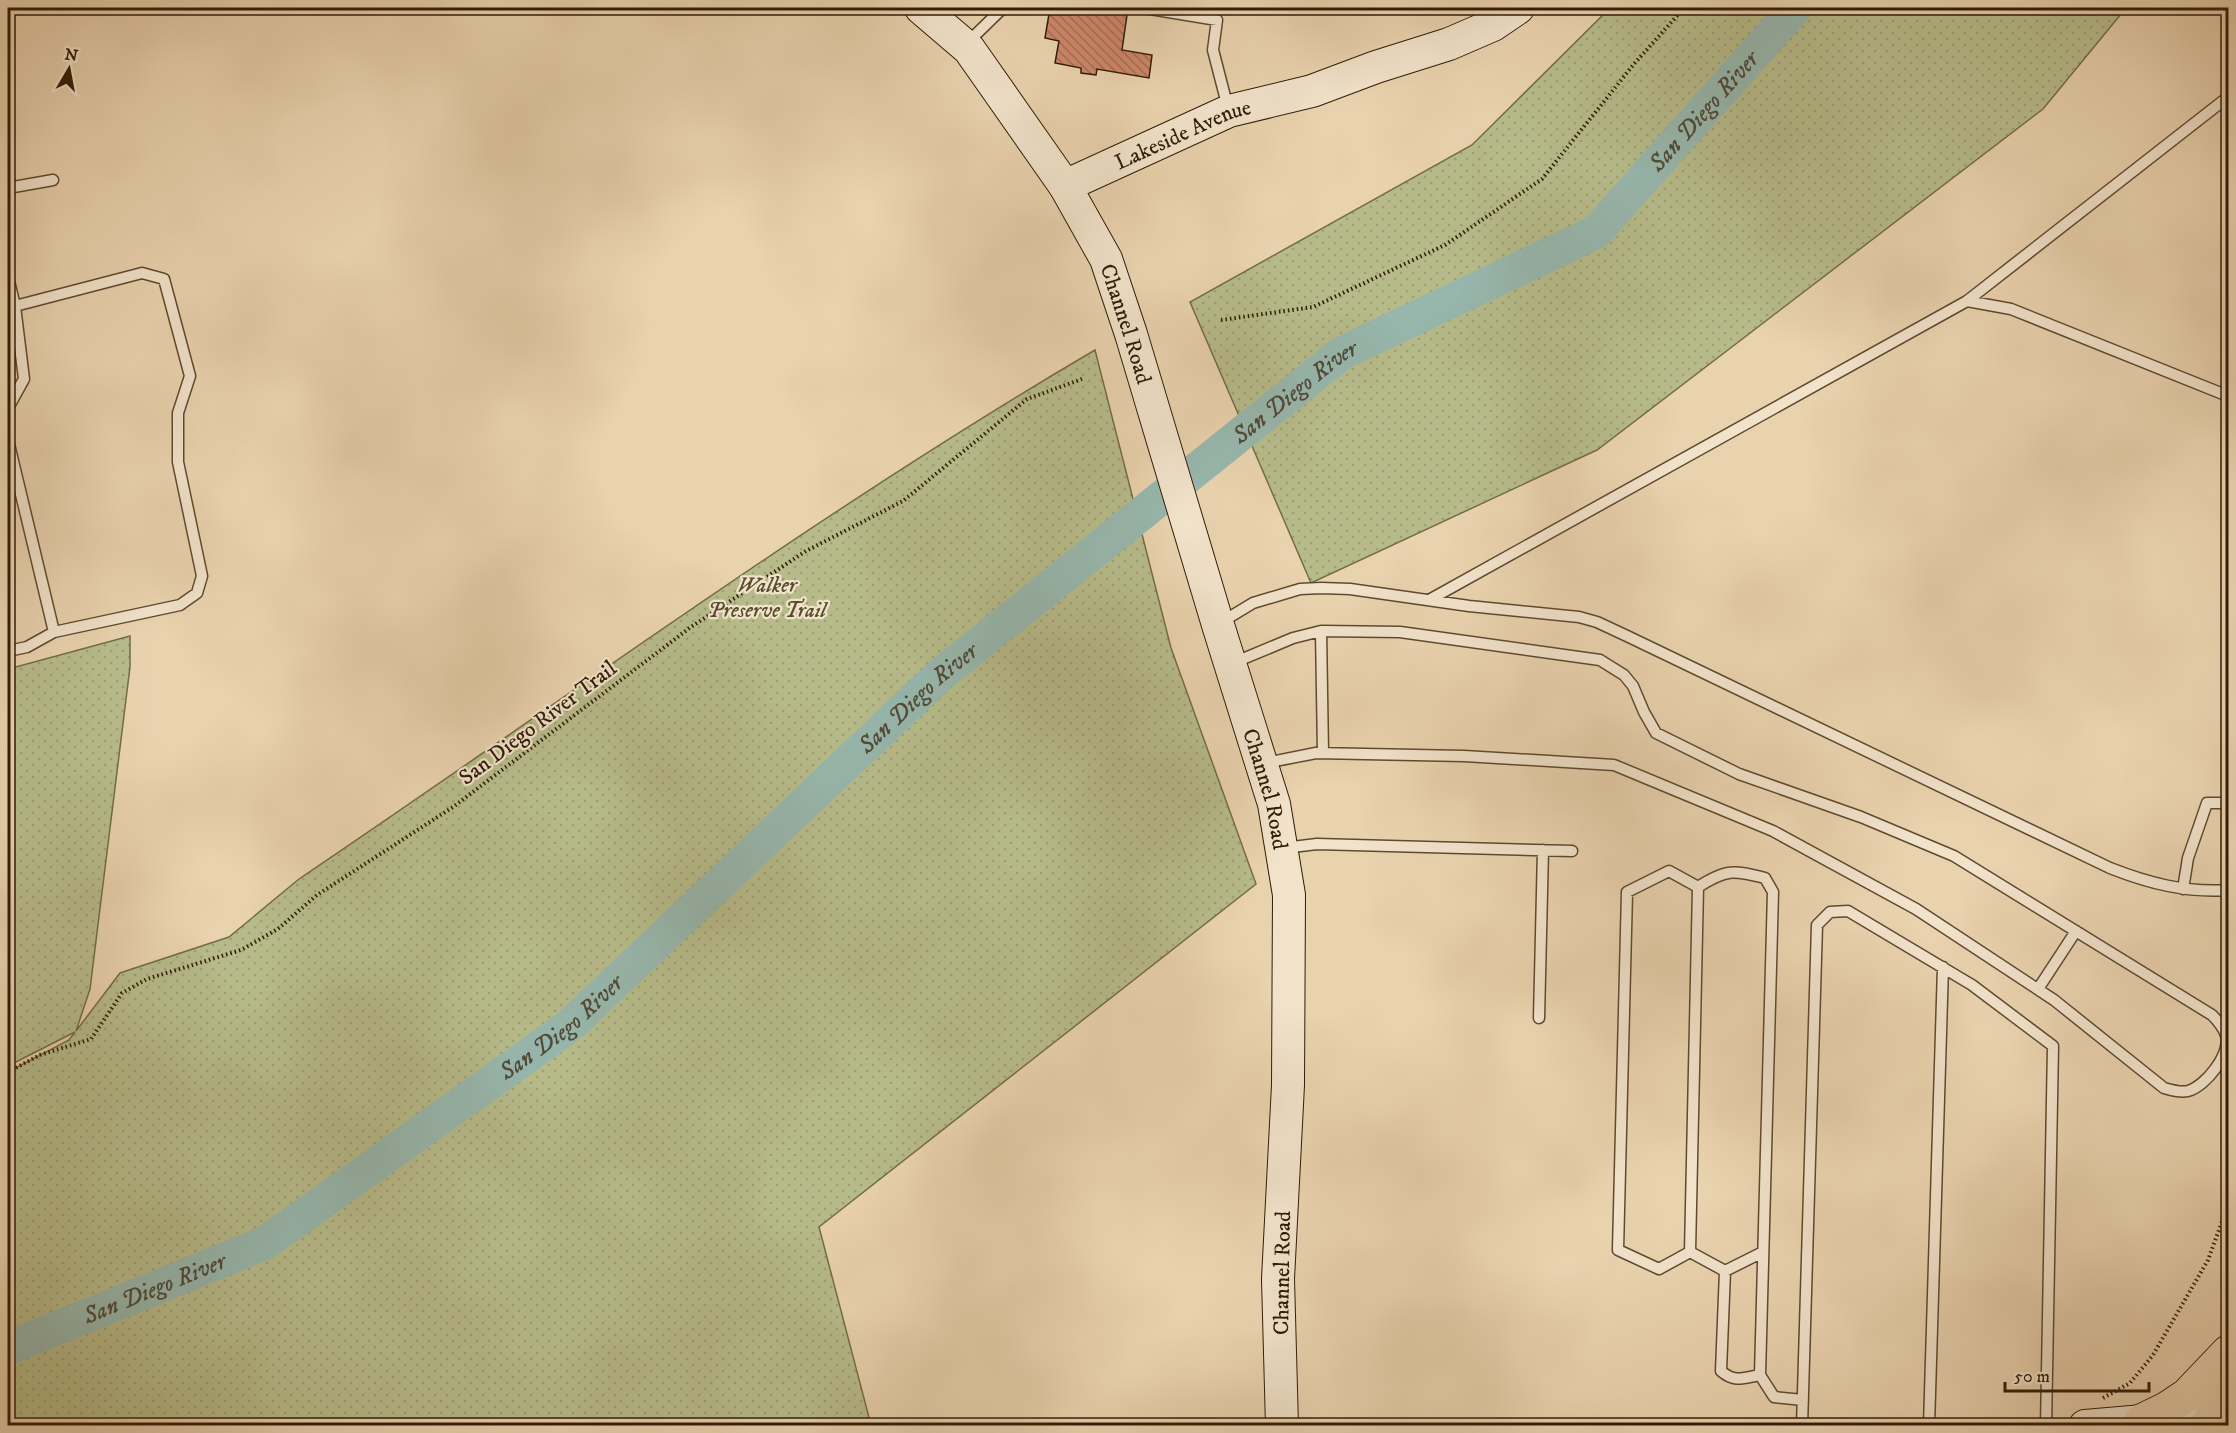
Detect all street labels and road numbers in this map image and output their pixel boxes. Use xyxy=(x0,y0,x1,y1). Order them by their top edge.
street label: Lakeside Avenue xyxy=(1111,94,1254,176)
street label: Channel Road xyxy=(1094,261,1157,387)
street label: San Diego River Trail xyxy=(454,655,622,791)
street label: Channel Road xyxy=(1236,725,1293,852)
street label: Channel Road xyxy=(1268,1211,1297,1335)

